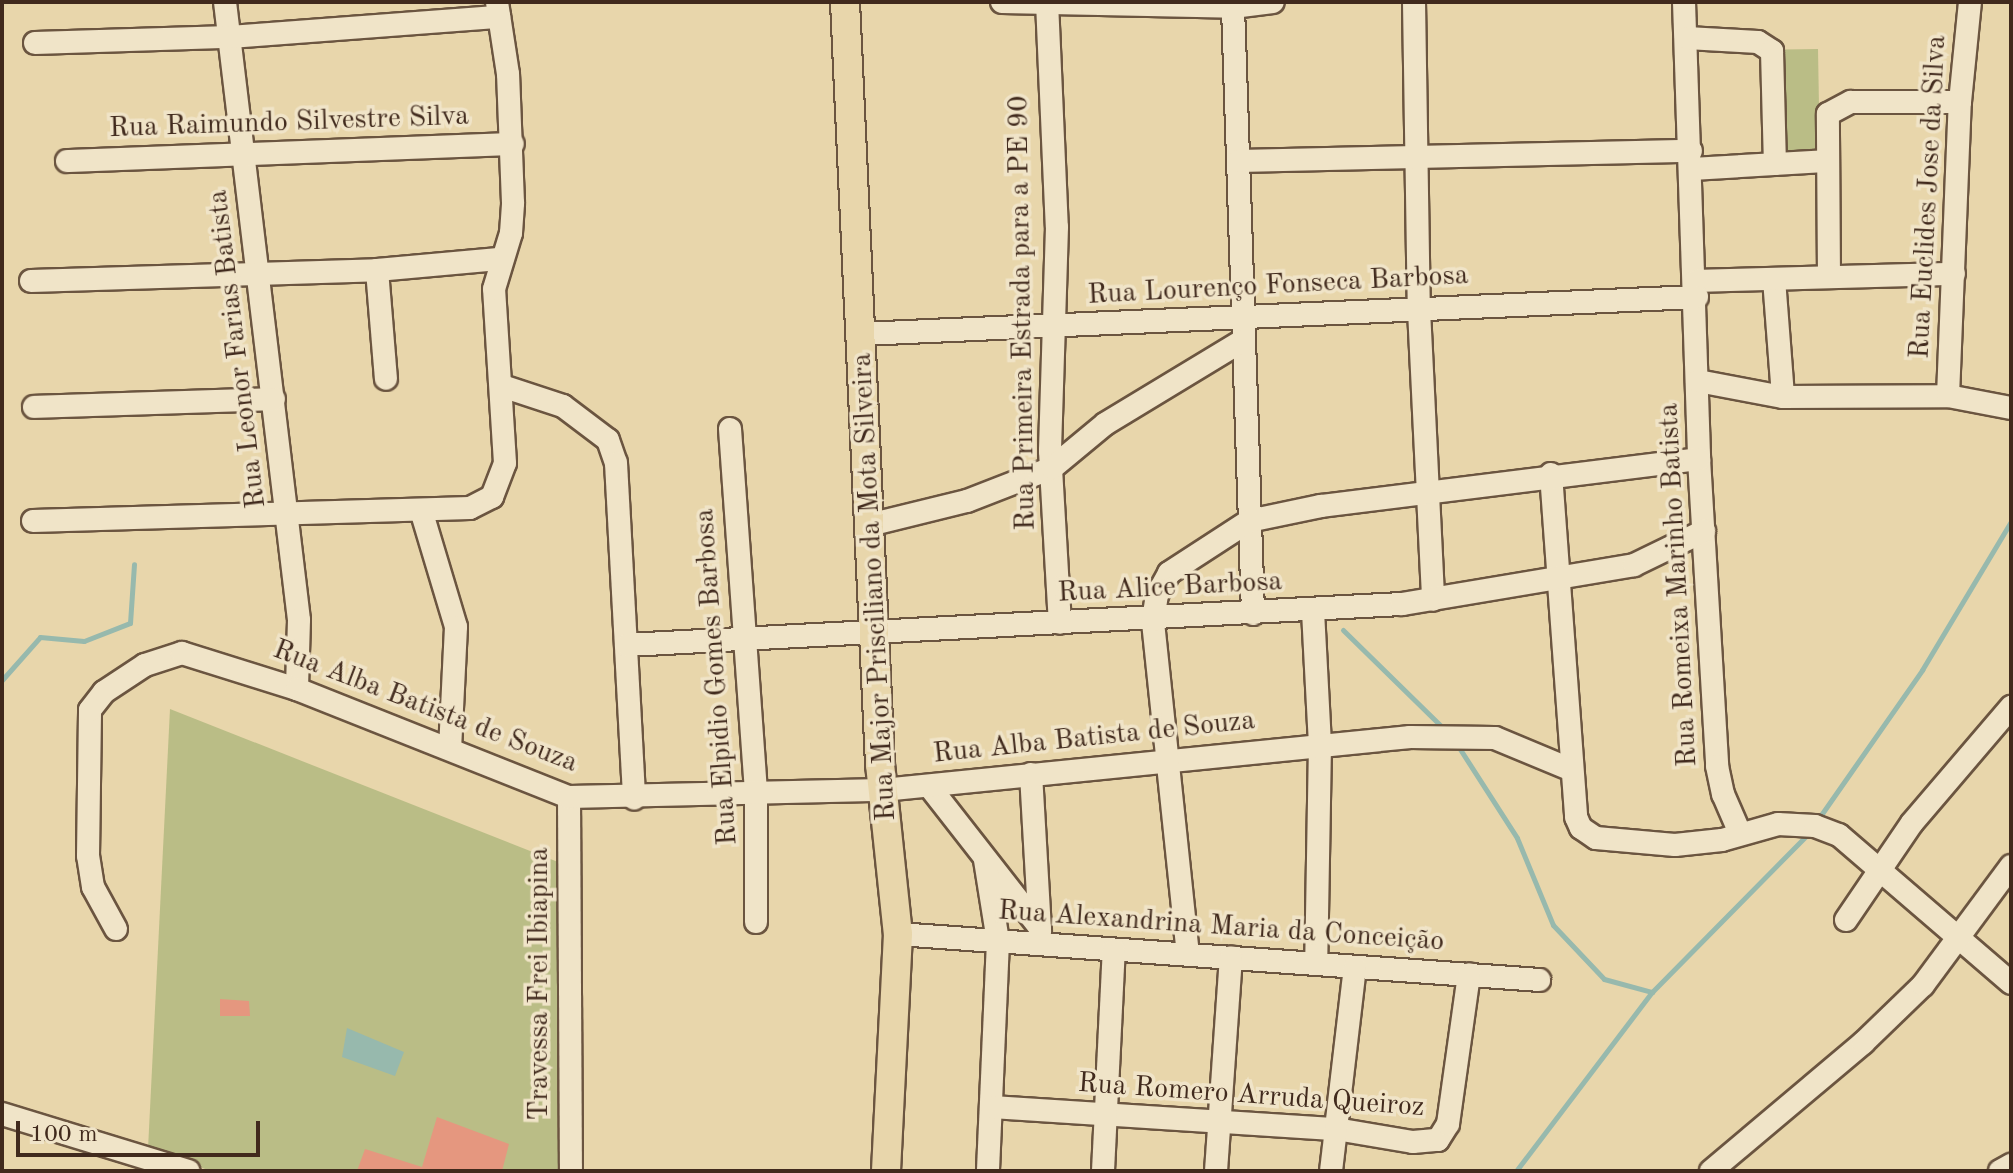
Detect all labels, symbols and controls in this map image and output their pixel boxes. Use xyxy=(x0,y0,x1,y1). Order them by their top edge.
street label: Rua Euclides Jose da Silva xyxy=(1904,34,1954,360)
street label: Rua Primeira Estrada para a PE 90 xyxy=(1002,95,1044,531)
street label: Rua Raimundo Silvestre Silva xyxy=(109,100,469,146)
street label: Rua Leonor Farias Batista xyxy=(202,188,274,510)
street label: Rua Lourenço Fonseca Barbosa xyxy=(1087,259,1469,313)
street label: Rua Major Prisciliano da Mota Silveira xyxy=(846,352,904,822)
street label: Rua Romeixa Marinho Batista xyxy=(1653,402,1705,768)
street label: Rua Elpidio Gomes Barbosa xyxy=(688,507,746,847)
street label: Rua Alice Barbosa xyxy=(1057,565,1283,611)
street label: Rua Alba Batista de Souza xyxy=(268,633,582,781)
street label: Rua Alba Batista de Souza xyxy=(931,704,1257,772)
street label: Travessa Frei Ibiapina xyxy=(523,847,557,1121)
street label: Rua Alexandrina Maria da Conceição xyxy=(997,895,1445,959)
street label: Rua Romero Arruda Queiroz xyxy=(1077,1067,1425,1125)
scale bar xyxy=(20,1105,264,1155)
text: 100 m xyxy=(30,1123,98,1147)

